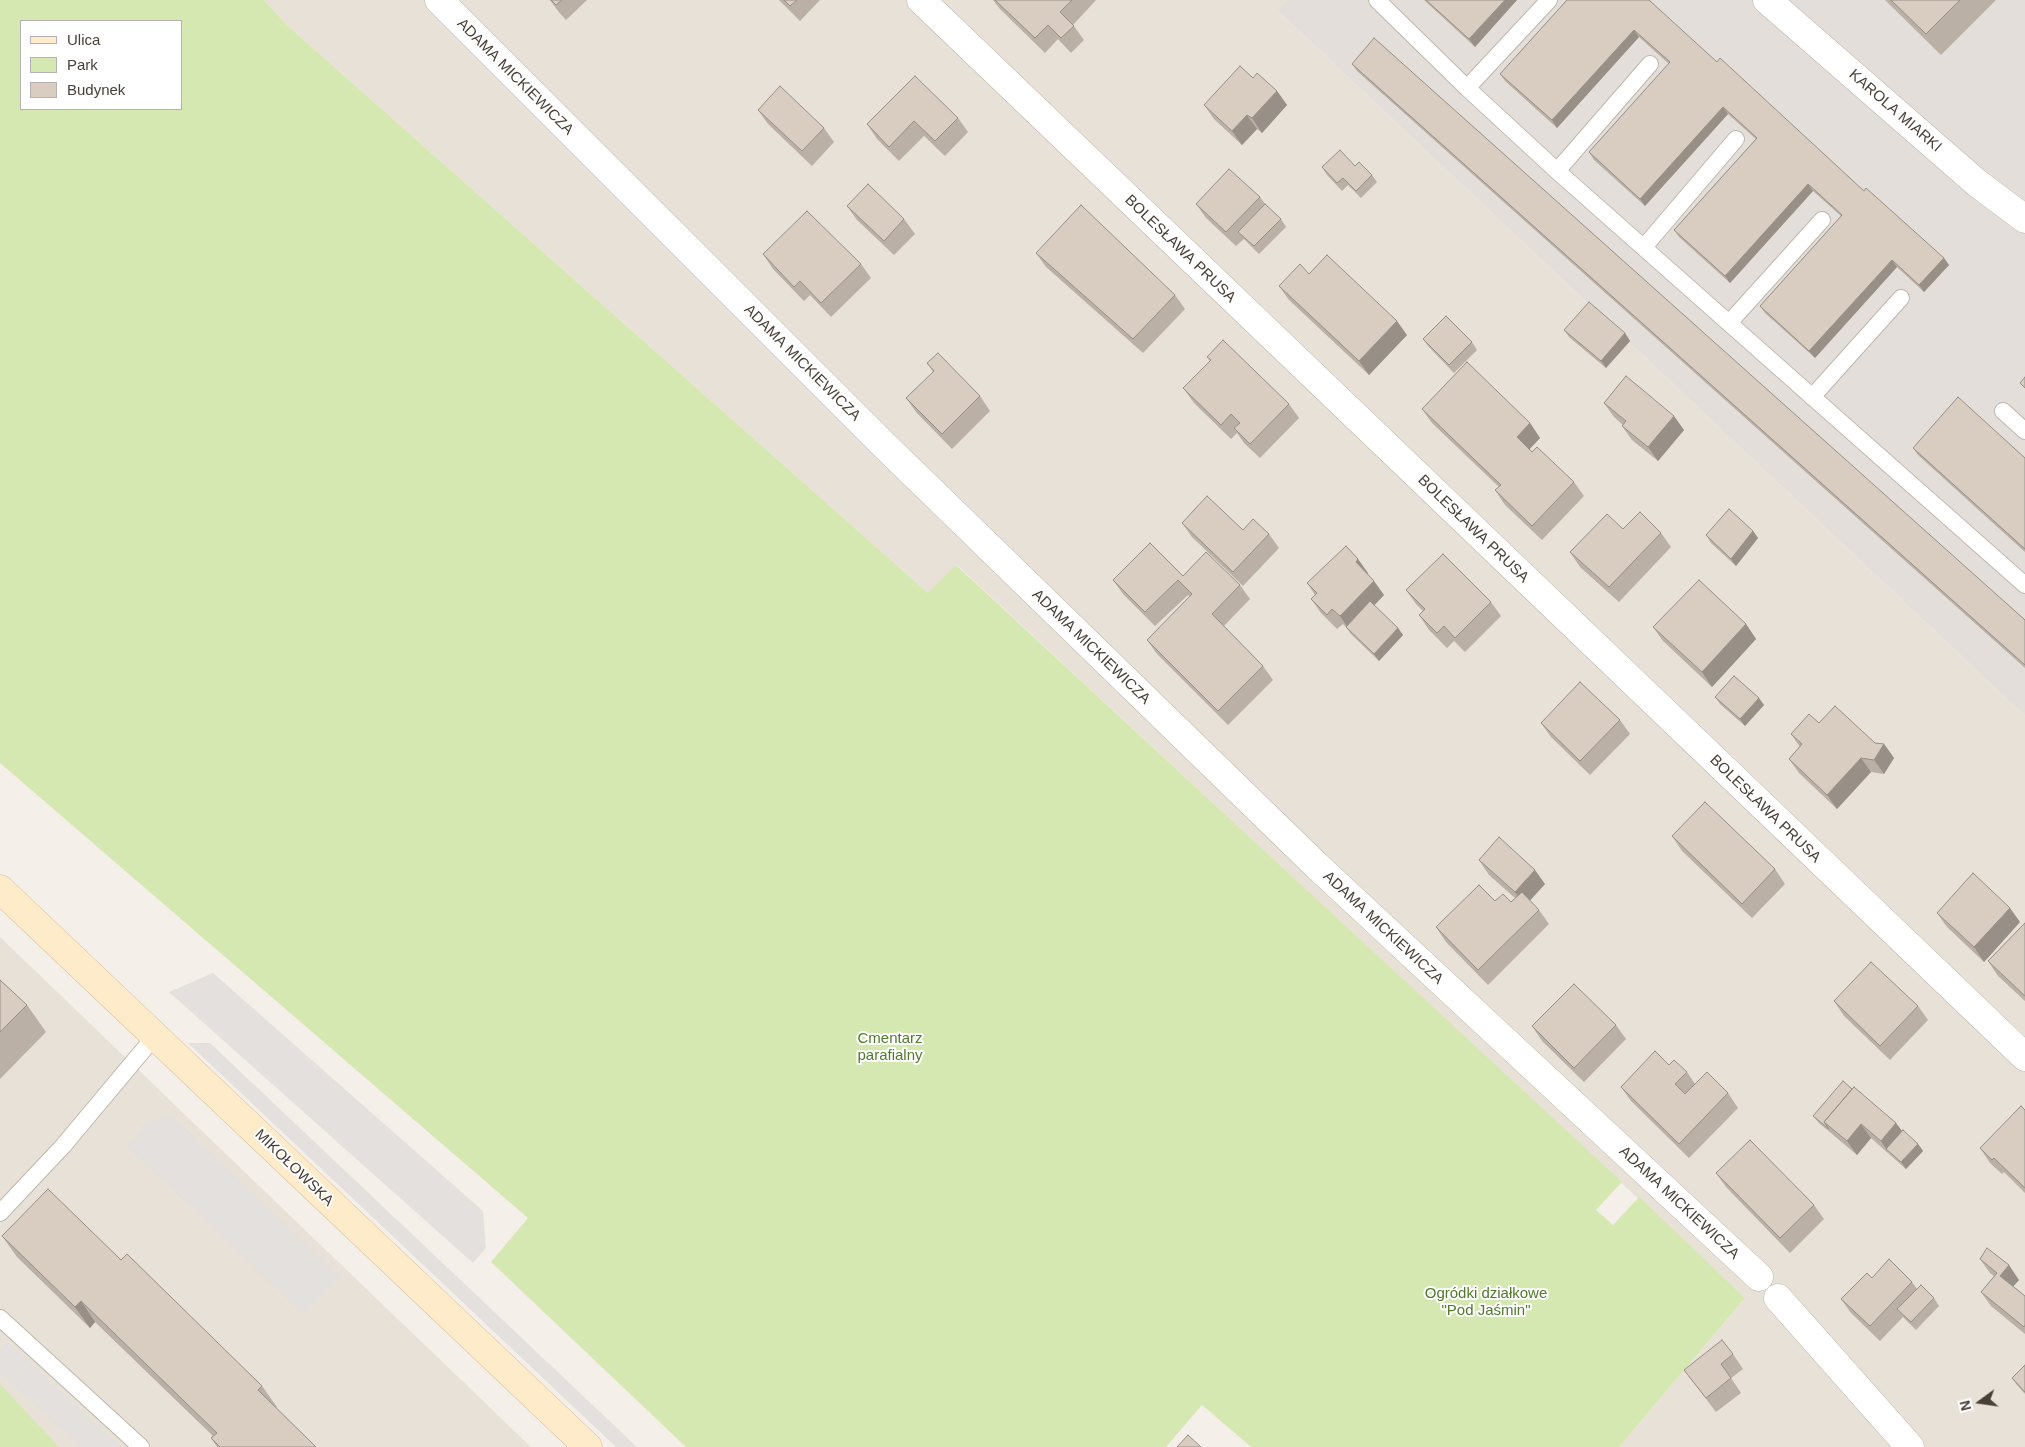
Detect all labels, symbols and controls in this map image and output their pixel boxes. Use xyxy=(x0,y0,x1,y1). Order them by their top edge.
street label: ADAMA MICKIEWICZA xyxy=(453,15,577,139)
legend xyxy=(20,20,182,110)
text: Ulica xyxy=(67,31,100,48)
text: Park xyxy=(67,56,98,73)
street label: KAROLA MIARKI xyxy=(1845,66,1945,156)
text: Budynek xyxy=(67,81,125,98)
street label: BOLESŁAWA PRUSA xyxy=(1121,191,1239,307)
street label: ADAMA MICKIEWICZA xyxy=(740,301,864,425)
street label: BOLESŁAWA PRUSA xyxy=(1414,471,1532,587)
street label: ADAMA MICKIEWICZA xyxy=(1028,586,1154,708)
street label: BOLESŁAWA PRUSA xyxy=(1706,751,1824,867)
street label: ADAMA MICKIEWICZA xyxy=(1319,868,1447,988)
park label: Cmentarz parafialny xyxy=(857,1030,923,1065)
street label: MIKOŁOWSKA xyxy=(251,1126,337,1210)
street label: ADAMA MICKIEWICZA xyxy=(1615,1143,1743,1263)
park label: Ogródki działkowe "Pod Jaśmin" xyxy=(1425,1285,1547,1320)
north arrow xyxy=(1955,1377,2005,1427)
text: N xyxy=(1956,1399,1974,1412)

